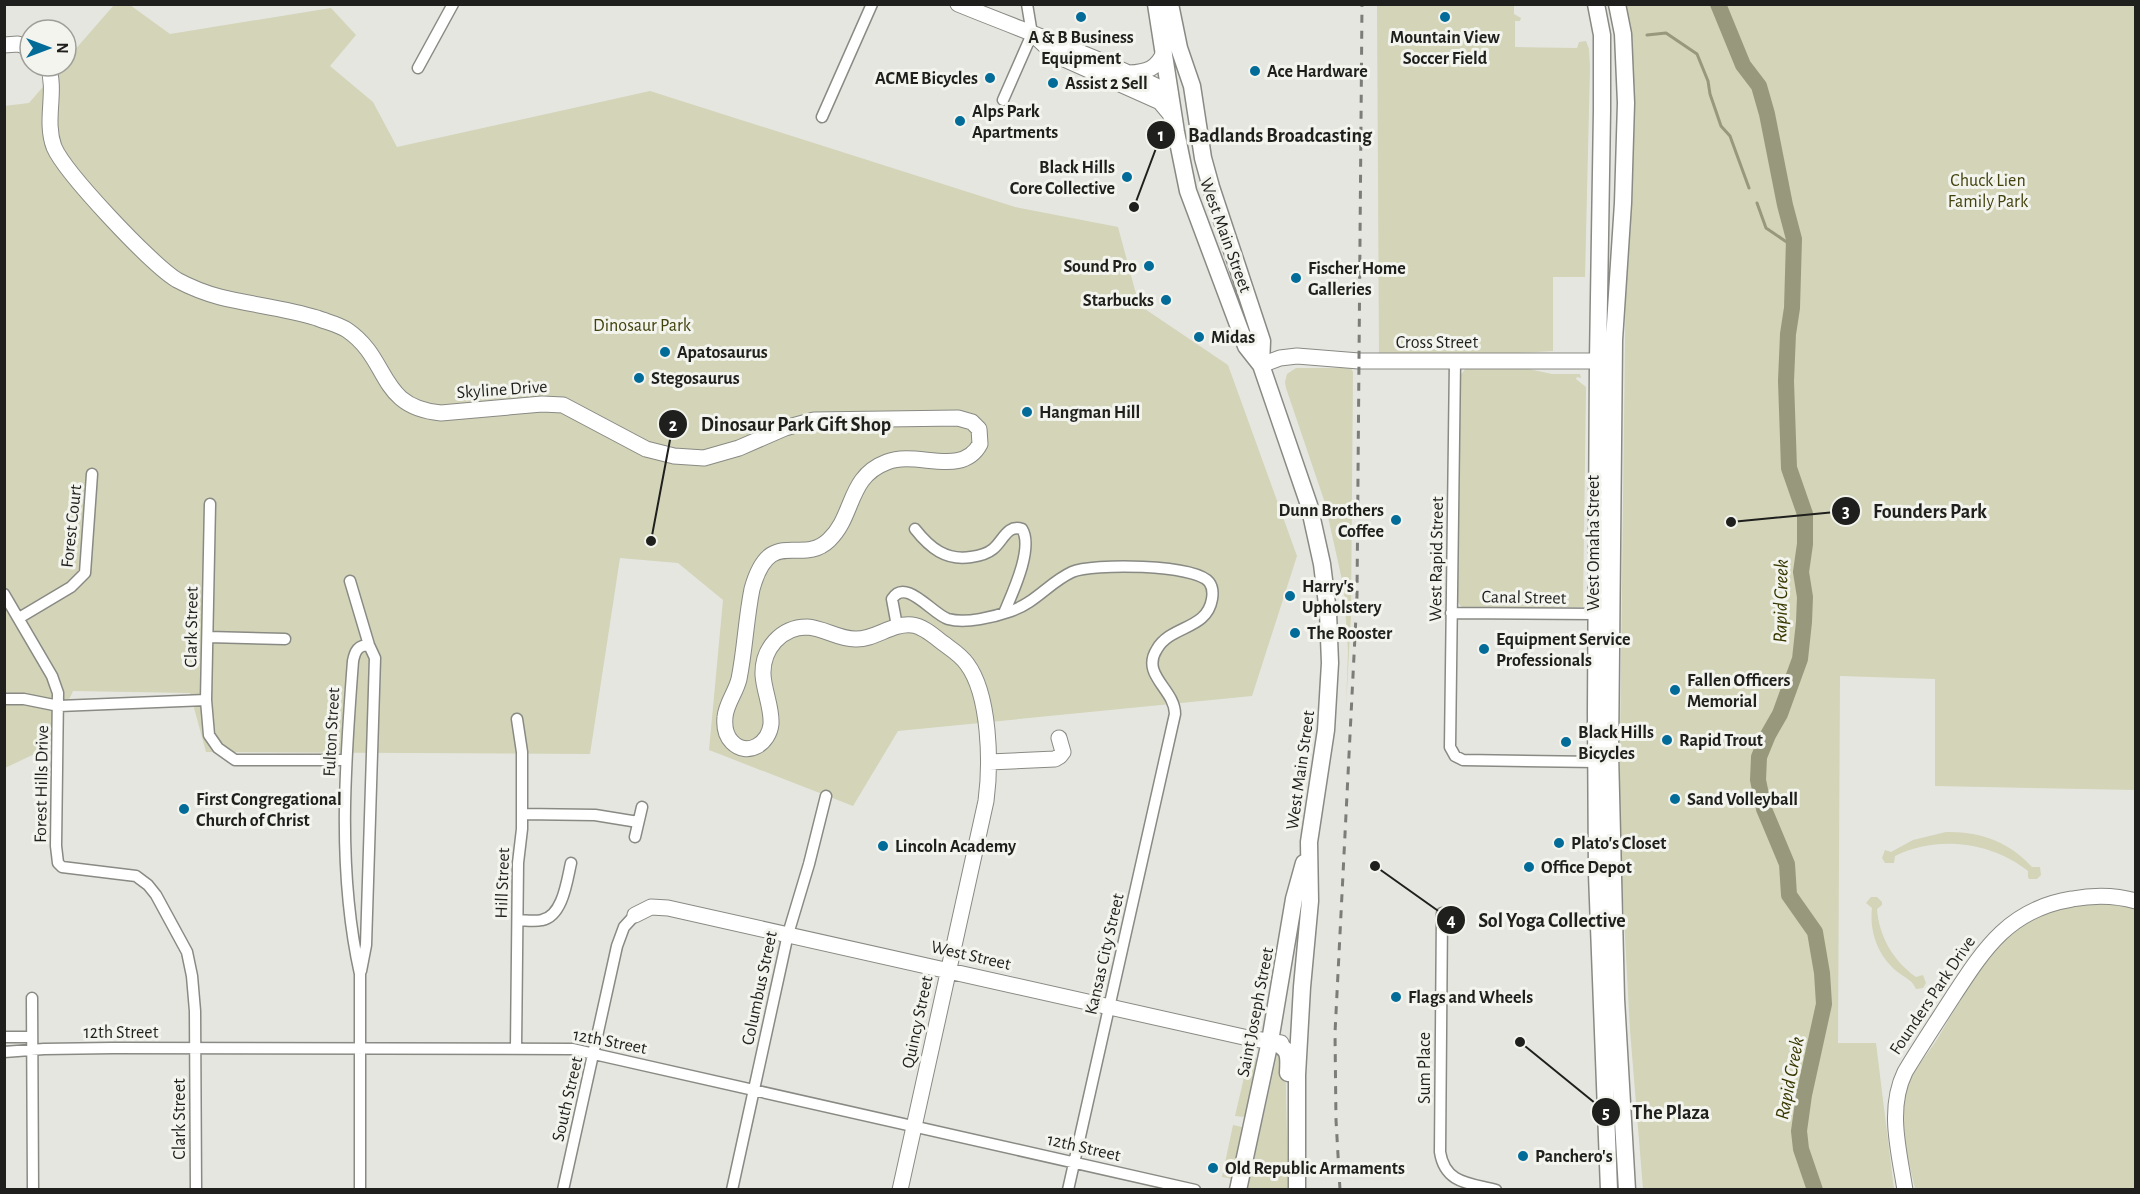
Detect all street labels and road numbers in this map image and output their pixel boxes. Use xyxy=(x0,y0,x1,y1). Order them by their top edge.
street label: West Main Street xyxy=(1196,176,1254,295)
street label: Cross Street xyxy=(1396,334,1478,352)
street label: Skyline Drive xyxy=(456,378,548,402)
street label: West Omaha Street xyxy=(1585,475,1603,611)
street label: Forest Court xyxy=(59,483,85,569)
street label: West Rapid Street xyxy=(1427,496,1447,622)
street label: Clark Street xyxy=(182,586,202,668)
street label: Canal Street xyxy=(1481,588,1567,608)
street label: Fulton Street xyxy=(321,687,343,777)
street label: West Main Street xyxy=(1284,709,1318,831)
street label: Forest Hills Drive xyxy=(32,725,52,843)
street label: Hill Street xyxy=(493,847,513,919)
street label: Kansas City Street xyxy=(1082,891,1128,1017)
street label: Columbus Street xyxy=(739,929,781,1047)
street label: Founders Park Drive xyxy=(1887,933,1979,1058)
street label: West Street xyxy=(929,938,1013,974)
street label: Saint Joseph Street xyxy=(1235,946,1277,1079)
street label: Quincy Street xyxy=(899,974,937,1070)
street label: 12th Street xyxy=(84,1024,159,1042)
street label: 12th Street xyxy=(571,1026,649,1058)
street label: Sum Place xyxy=(1416,1032,1434,1104)
street label: South Street xyxy=(549,1055,587,1143)
street label: Clark Street xyxy=(171,1078,189,1160)
street label: 12th Street xyxy=(1045,1131,1123,1165)

